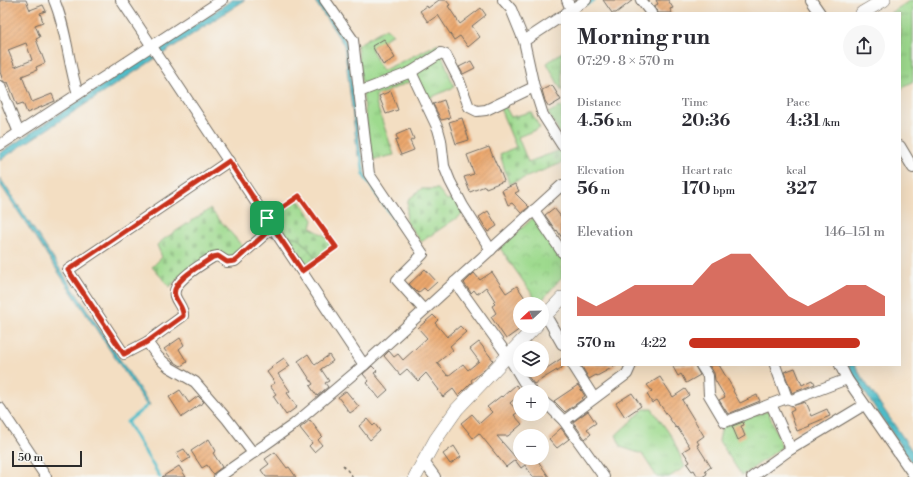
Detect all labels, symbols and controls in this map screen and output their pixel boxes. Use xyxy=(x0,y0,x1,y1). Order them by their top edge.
text: Morning run xyxy=(577,24,710,51)
button: share xyxy=(843,25,885,67)
text: 07:29 · 8 × 570 m xyxy=(577,53,674,69)
text: Distance xyxy=(577,96,621,110)
text: Time xyxy=(682,96,708,110)
text: Pace xyxy=(786,96,810,110)
text: 4.56 xyxy=(577,110,614,132)
text: 20:36 xyxy=(682,110,730,132)
text: 4:31 xyxy=(786,110,820,132)
text: km xyxy=(614,116,632,130)
text: /km xyxy=(820,116,840,130)
text: Elevation xyxy=(577,164,625,178)
text: Heart rate xyxy=(682,164,732,178)
text: kcal xyxy=(786,164,806,178)
text: 56 xyxy=(577,178,598,200)
text: 170 xyxy=(682,178,711,200)
text: 327 xyxy=(786,178,817,200)
text: m xyxy=(598,184,610,198)
text: bpm xyxy=(711,184,735,198)
pin xyxy=(250,201,284,235)
icon: arrive xyxy=(256,207,278,229)
text: Elevation xyxy=(577,224,633,240)
text: 146–151 m xyxy=(825,224,885,240)
north arrow xyxy=(513,297,549,333)
map controls xyxy=(513,297,549,465)
text: 570 m xyxy=(577,335,615,351)
text: 4:22 xyxy=(641,335,667,351)
button: layers xyxy=(513,341,549,377)
button: + xyxy=(513,385,549,421)
button: − xyxy=(513,429,549,465)
scale bar xyxy=(12,449,82,468)
text: 50 m xyxy=(18,451,43,465)

